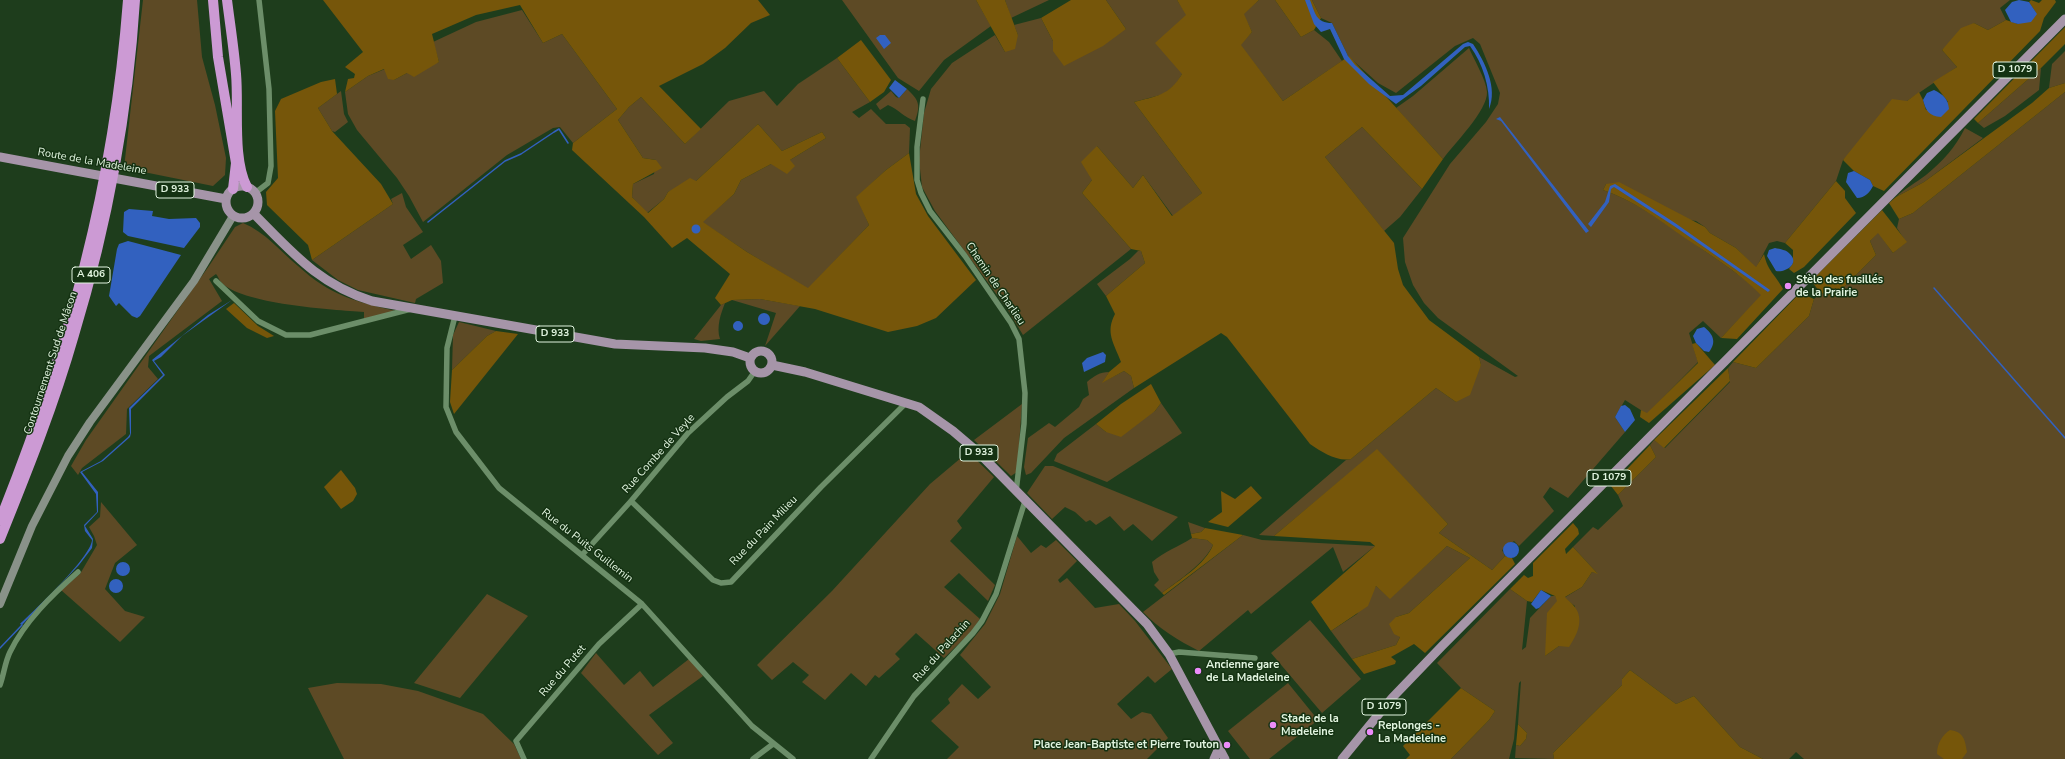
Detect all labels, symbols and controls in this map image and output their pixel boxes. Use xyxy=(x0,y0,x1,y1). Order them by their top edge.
road number: D 1079 xyxy=(1993,62,2037,78)
street label: Route de la Madeleine xyxy=(37,146,147,178)
road number: D 933 xyxy=(156,182,194,198)
street label: Chemin de Charlieu xyxy=(962,240,1028,328)
road number: A 406 xyxy=(72,267,110,283)
place label: Stèle des fusillés de la Prairie xyxy=(1796,273,1883,299)
marker: Stèle des fusillés de la Prairie xyxy=(1783,281,1793,291)
street label: Contournement Sud de Mâcon xyxy=(22,290,80,436)
road number: D 933 xyxy=(536,326,574,342)
street label: Rue Combe de Veyle xyxy=(620,412,698,496)
road number: D 933 xyxy=(960,445,998,461)
road number: D 1079 xyxy=(1587,470,1631,486)
street label: Rue du Pain Milieu xyxy=(727,493,801,569)
street label: Rue du Puits Guillemin xyxy=(539,506,635,586)
street label: Rue du Palachin xyxy=(911,617,973,685)
street label: Rue du Putet xyxy=(537,642,589,700)
place label: Ancienne gare de La Madeleine xyxy=(1206,658,1289,684)
marker: Ancienne gare de La Madeleine xyxy=(1193,666,1203,676)
road number: D 1079 xyxy=(1362,699,1406,715)
place label: Stade de la Madeleine xyxy=(1281,712,1339,738)
place label: Replonges - La Madeleine xyxy=(1378,719,1446,745)
marker: Stade de la Madeleine xyxy=(1268,720,1278,730)
marker: Replonges - La Madeleine xyxy=(1365,727,1375,737)
place label: Place Jean-Baptiste et Pierre Touton xyxy=(1033,738,1219,752)
marker: Place Jean-Baptiste et Pierre Touton xyxy=(1222,740,1232,750)

